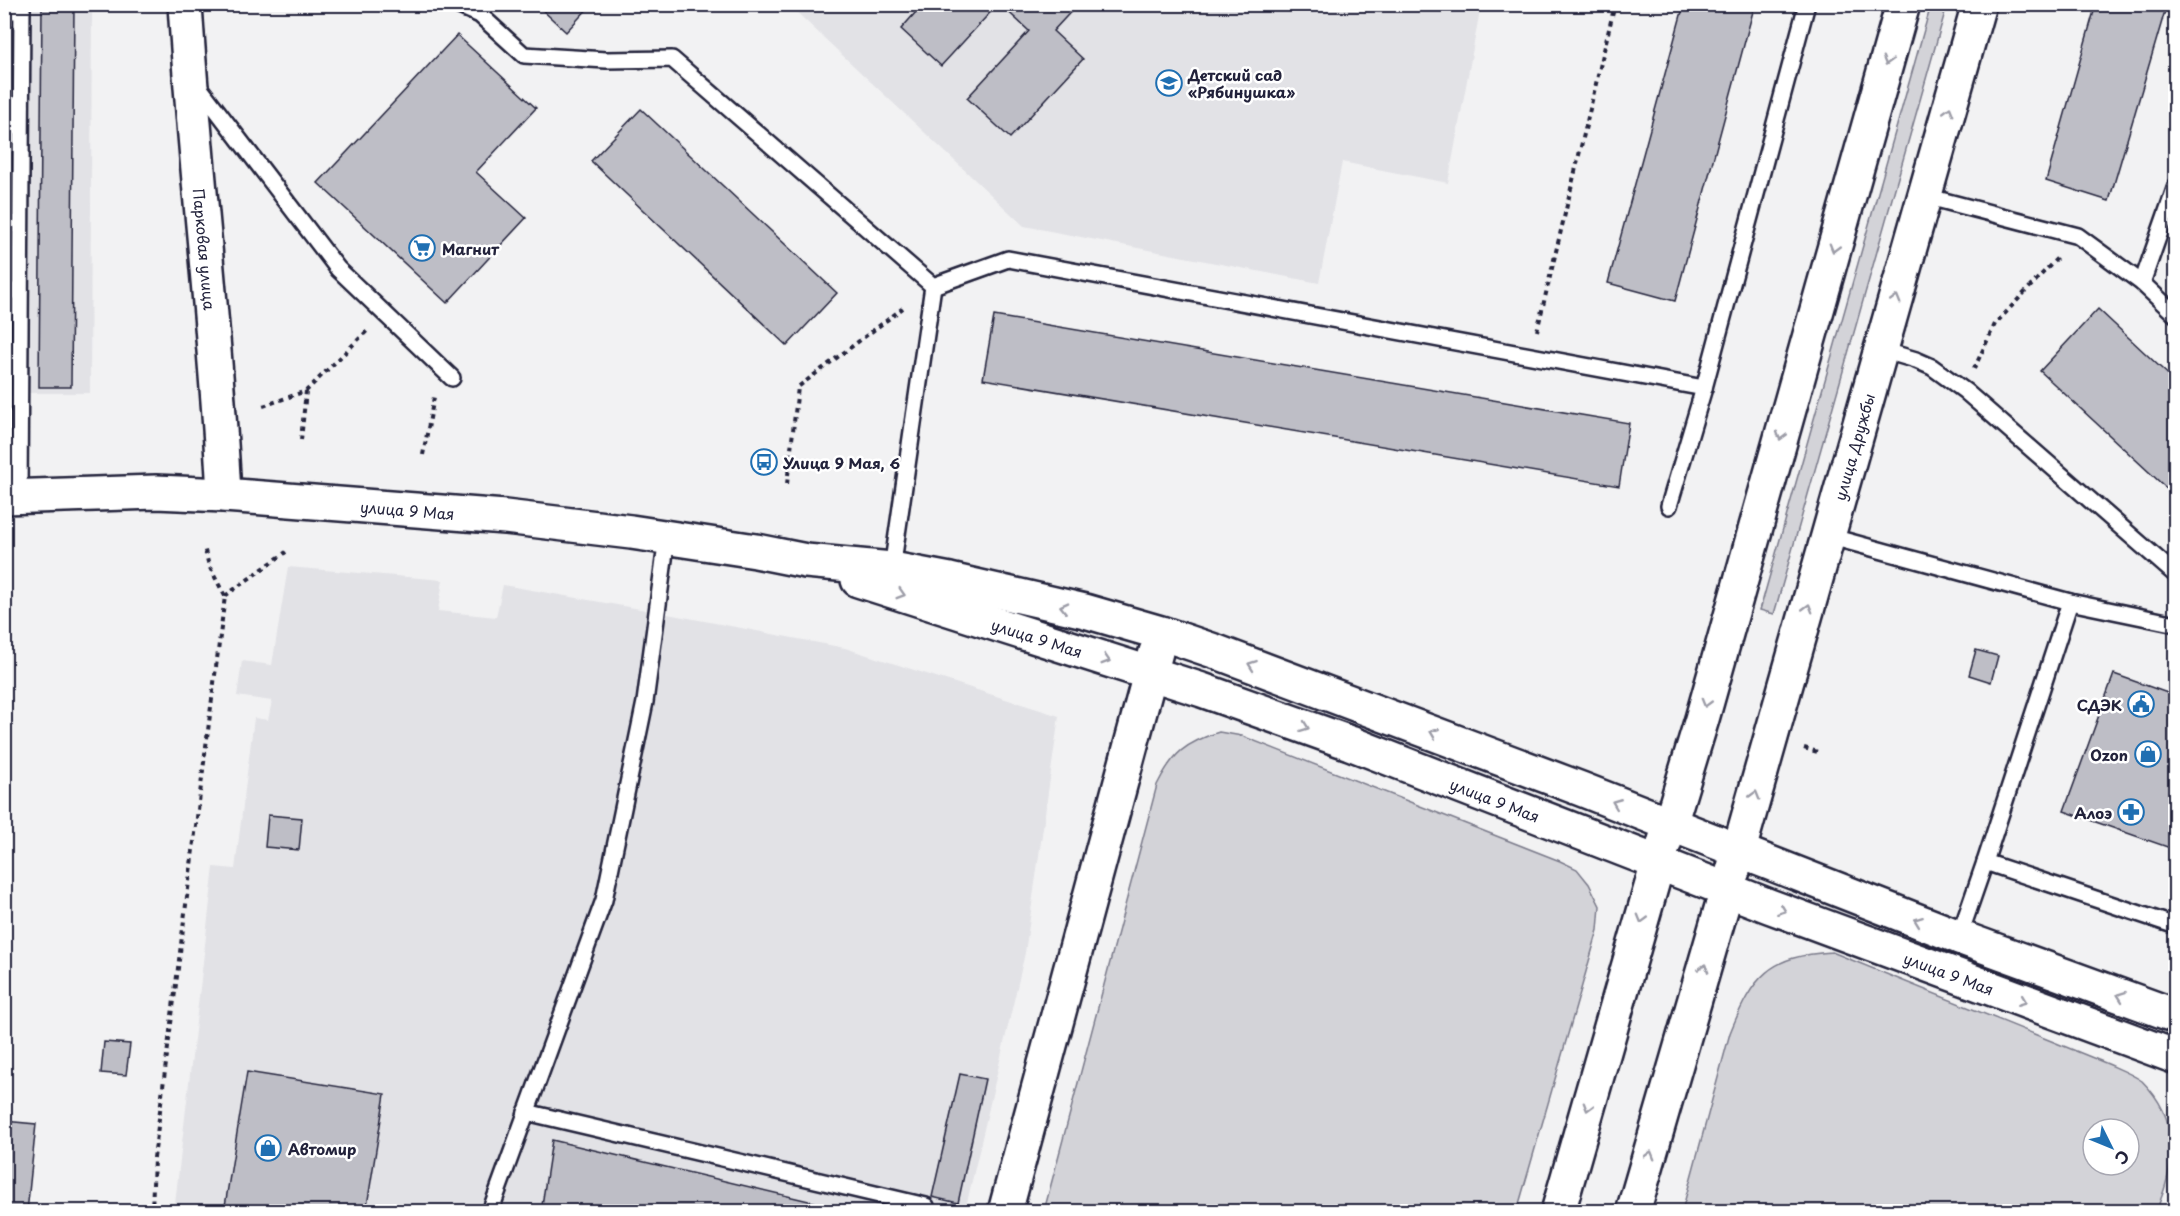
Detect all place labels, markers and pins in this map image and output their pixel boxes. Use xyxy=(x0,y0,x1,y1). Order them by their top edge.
place label: Детский сад «Рябинушка» xyxy=(1187,63,1295,103)
school or university icon: Детский сад «Рябинушка» xyxy=(1154,68,1184,98)
supermarket icon: Магнит xyxy=(407,233,437,263)
place label: Магнит xyxy=(442,237,500,260)
bus stop icon: Улица 9 Мая, 6 xyxy=(749,447,779,477)
place label: Улица 9 Мая, 6 xyxy=(782,451,900,474)
public building icon: СДЭК xyxy=(2126,689,2156,719)
place label: СДЭК xyxy=(2077,693,2122,716)
shop icon: Ozon xyxy=(2133,739,2163,769)
place label: Ozon xyxy=(2090,743,2128,766)
pharmacy icon: Алоэ xyxy=(2116,797,2146,827)
place label: Алоэ xyxy=(2074,801,2112,824)
shop icon: Автомир xyxy=(253,1133,283,1163)
place label: Автомир xyxy=(288,1137,356,1160)

